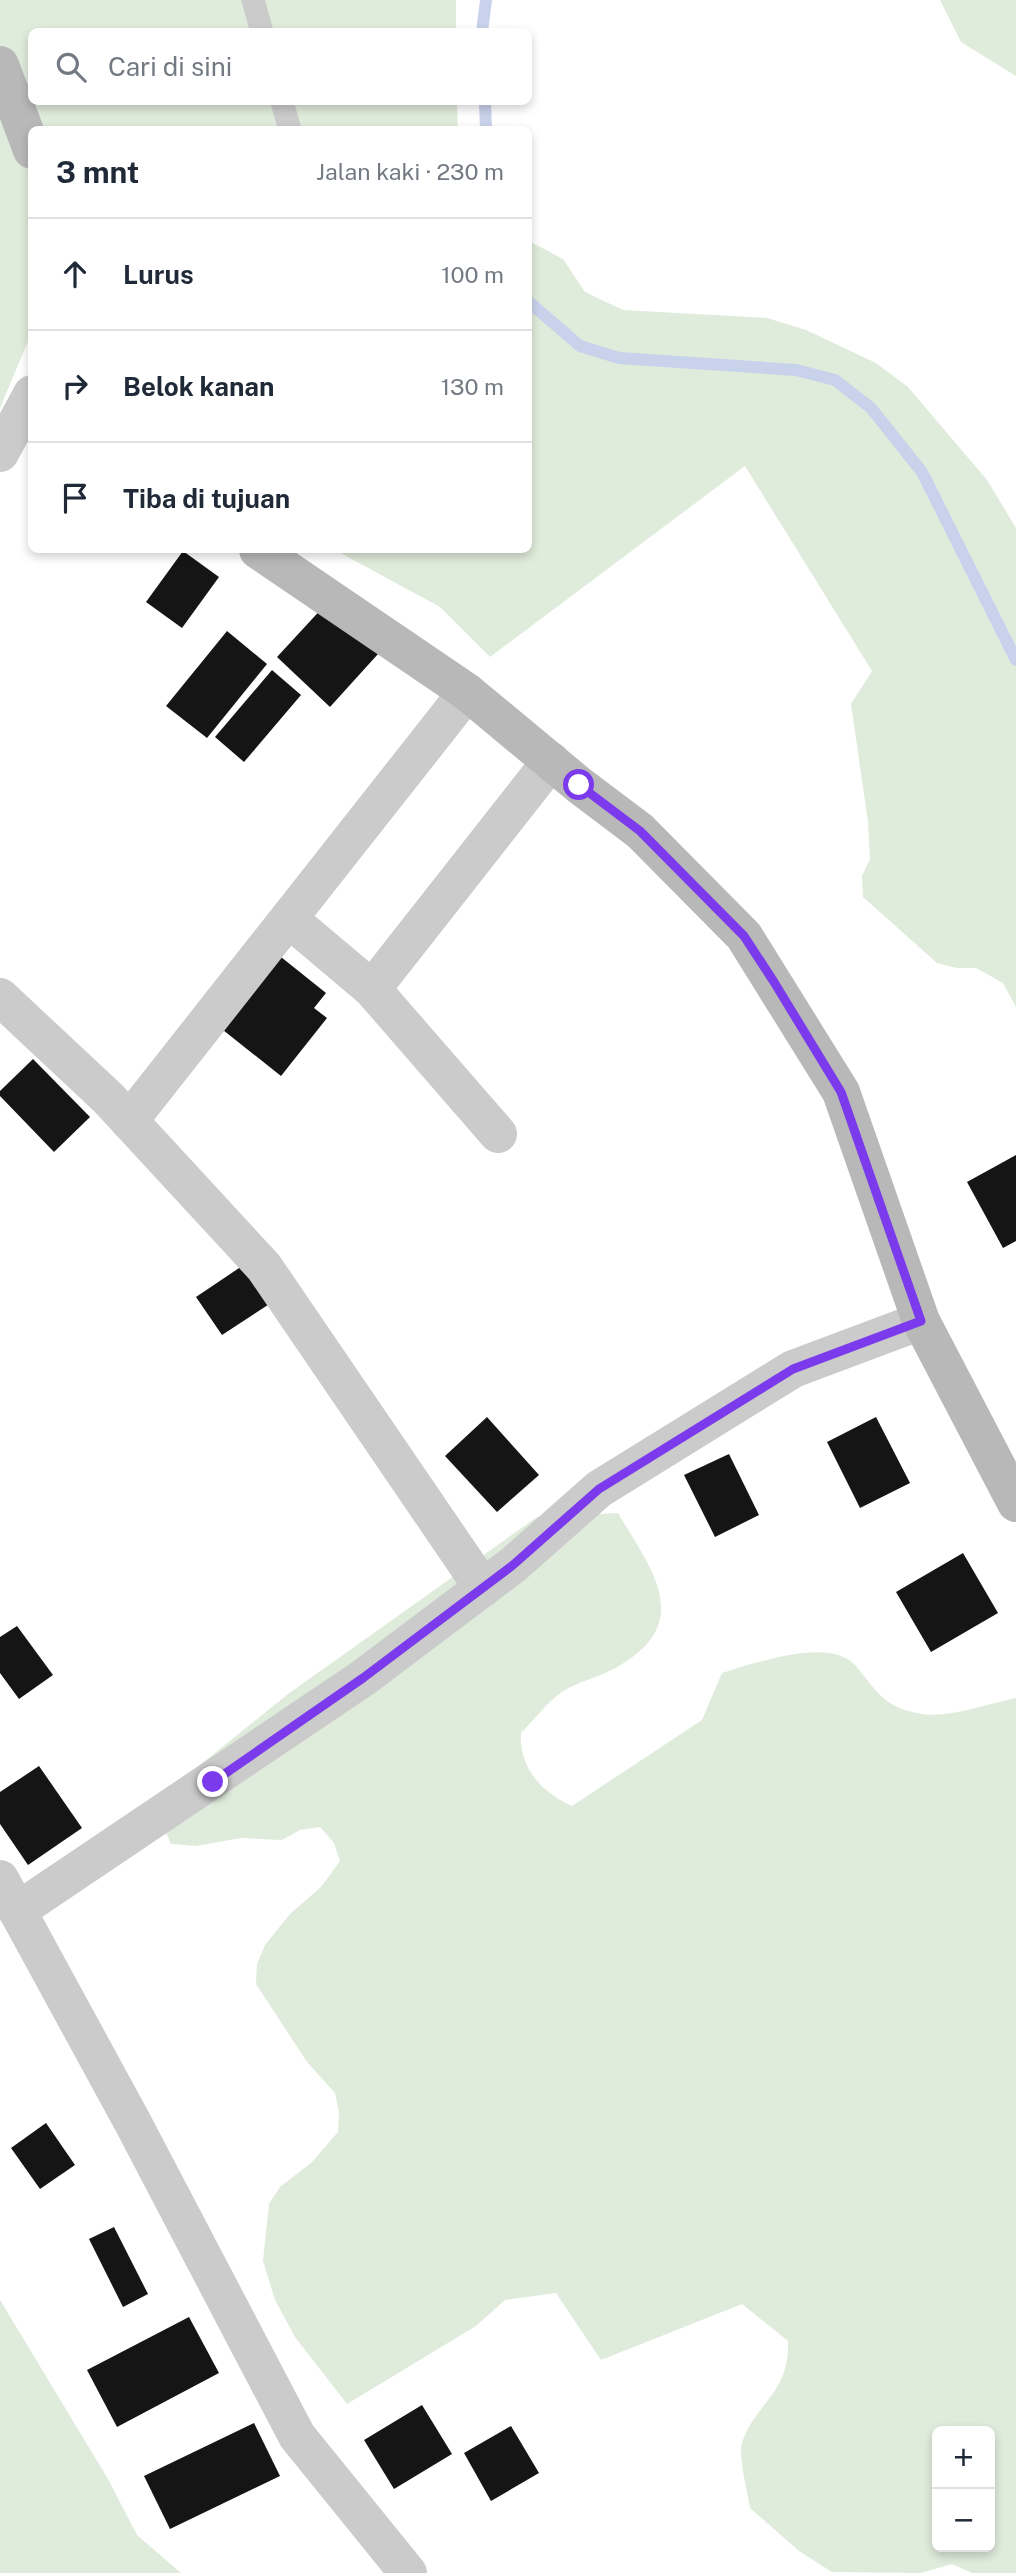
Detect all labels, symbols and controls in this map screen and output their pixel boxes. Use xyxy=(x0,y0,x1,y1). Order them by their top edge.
search box xyxy=(28,28,532,105)
icon: search xyxy=(52,48,90,86)
text: Cari di sini xyxy=(108,51,232,82)
text: 3 mnt xyxy=(56,154,139,190)
text: Jalan kaki · 230 m xyxy=(316,158,504,185)
icon: ahead xyxy=(56,255,94,293)
text: Lurus xyxy=(123,259,194,290)
text: 100 m xyxy=(441,261,504,288)
icon: right xyxy=(56,367,94,405)
text: Belok kanan xyxy=(123,371,274,402)
text: 130 m xyxy=(441,373,504,400)
icon: arrive xyxy=(56,479,94,517)
text: Tiba di tujuan xyxy=(123,483,290,514)
route start xyxy=(563,769,594,800)
route end xyxy=(197,1766,228,1797)
map controls xyxy=(932,2426,995,2552)
button: + xyxy=(932,2426,995,2489)
button: − xyxy=(932,2489,995,2552)

